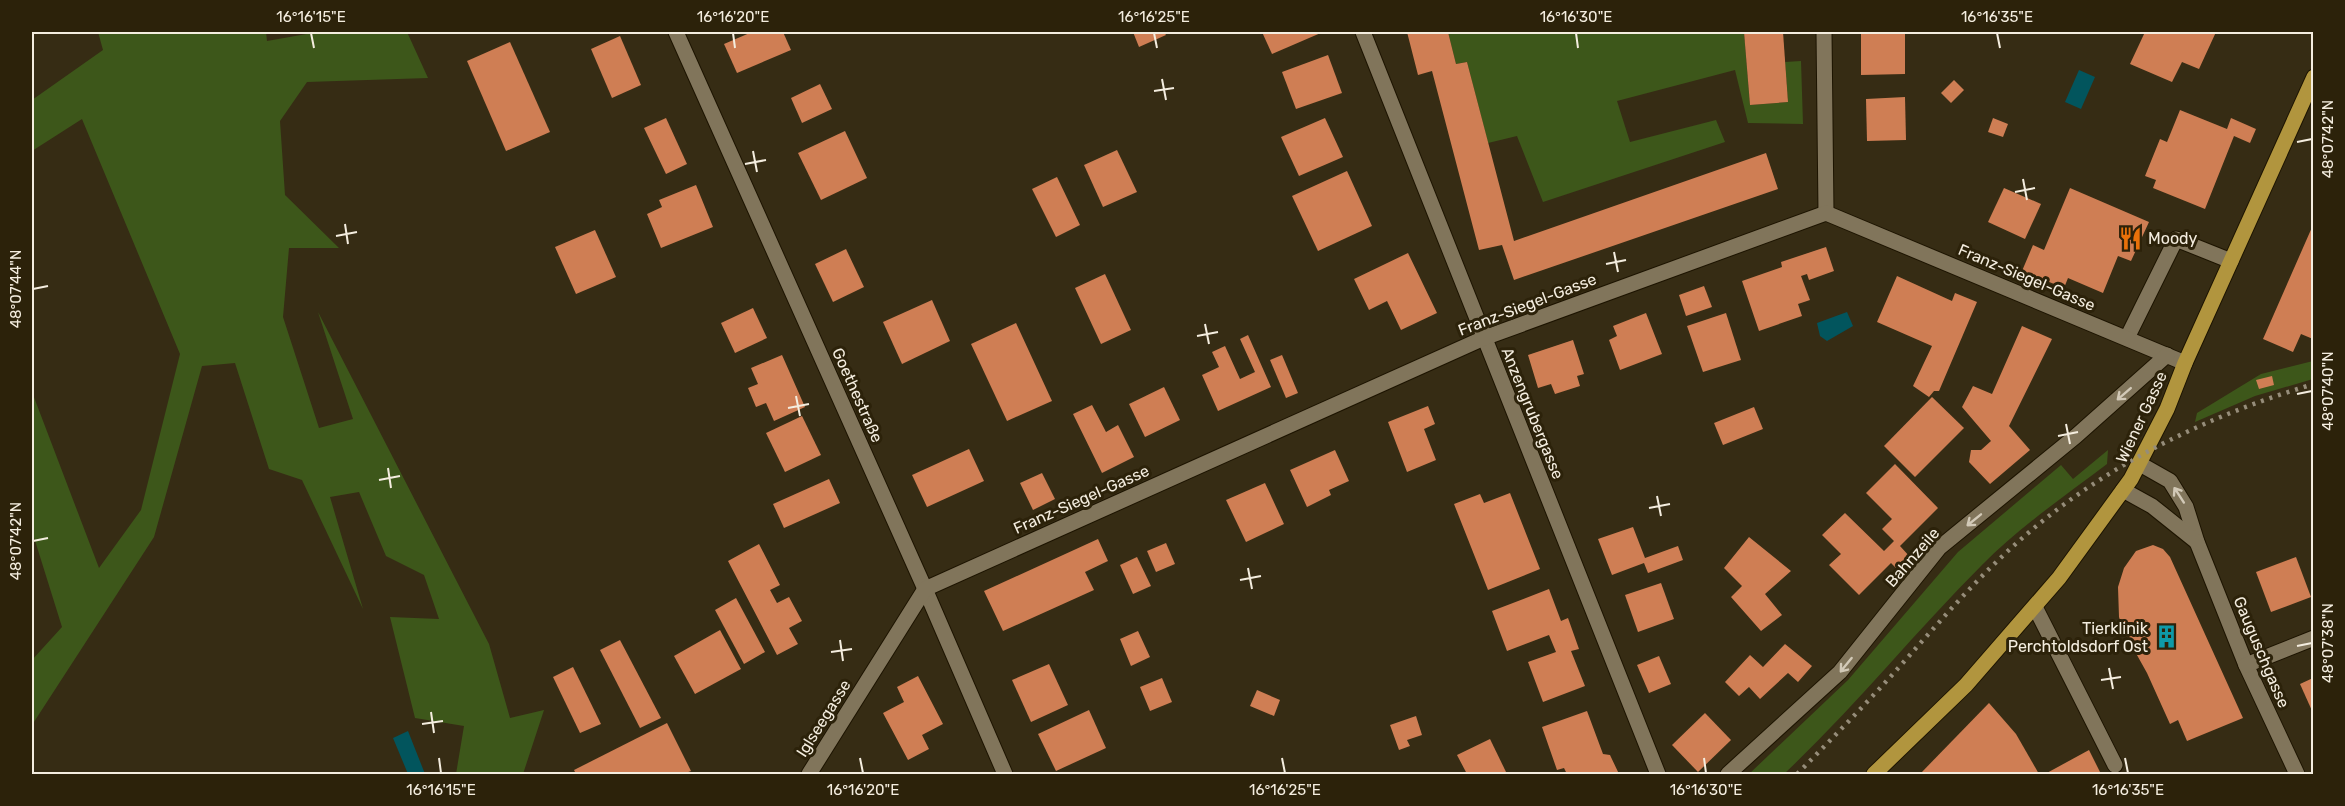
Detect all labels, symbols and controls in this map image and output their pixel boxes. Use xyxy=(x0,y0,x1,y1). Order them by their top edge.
text: 16°16'15"E xyxy=(276,8,346,26)
text: 16°16'20"E xyxy=(697,8,769,26)
text: 16°16'25"E xyxy=(1118,8,1190,26)
text: 16°16'30"E xyxy=(1540,8,1612,26)
text: 16°16'35"E xyxy=(1961,8,2033,26)
text: 48°07'42"N xyxy=(2319,100,2337,178)
restaurant icon: Moody xyxy=(2117,225,2143,251)
place label: Moody xyxy=(2148,229,2198,248)
street label: Franz-Siegel-Gasse xyxy=(1956,240,2098,315)
text: 48°07'44"N xyxy=(7,250,25,328)
street label: Franz-Siegel-Gasse xyxy=(1455,269,1599,340)
street label: Goethestraße xyxy=(828,345,887,445)
street label: Anzengrubergasse xyxy=(1497,345,1568,482)
text: 48°07'40"N xyxy=(2319,351,2337,431)
street label: Wiener Gasse xyxy=(2112,368,2171,466)
one-way arrow xyxy=(2117,387,2132,401)
street label: Franz-Siegel-Gasse xyxy=(1010,461,1152,538)
one-way arrow xyxy=(2172,487,2184,504)
text: 48°07'42"N xyxy=(7,502,25,580)
one-way arrow xyxy=(1967,513,1983,526)
street label: Bahnzeile xyxy=(1881,524,1943,591)
street label: Gauguschgasse xyxy=(2230,594,2294,711)
text: 48°07'38"N xyxy=(2319,603,2337,683)
place label: Tierklinik Perchtoldsdorf Ost xyxy=(2008,619,2149,656)
building icon: Tierklinik Perchtoldsdorf Ost xyxy=(2153,624,2179,650)
one-way arrow xyxy=(1839,657,1852,673)
street label: Iglseegasse xyxy=(792,676,855,760)
text: 16°16'15"E xyxy=(406,781,476,799)
text: 16°16'20"E xyxy=(827,781,899,799)
text: 16°16'25"E xyxy=(1249,781,1321,799)
text: 16°16'30"E xyxy=(1670,781,1742,799)
text: 16°16'35"E xyxy=(2092,781,2164,799)

